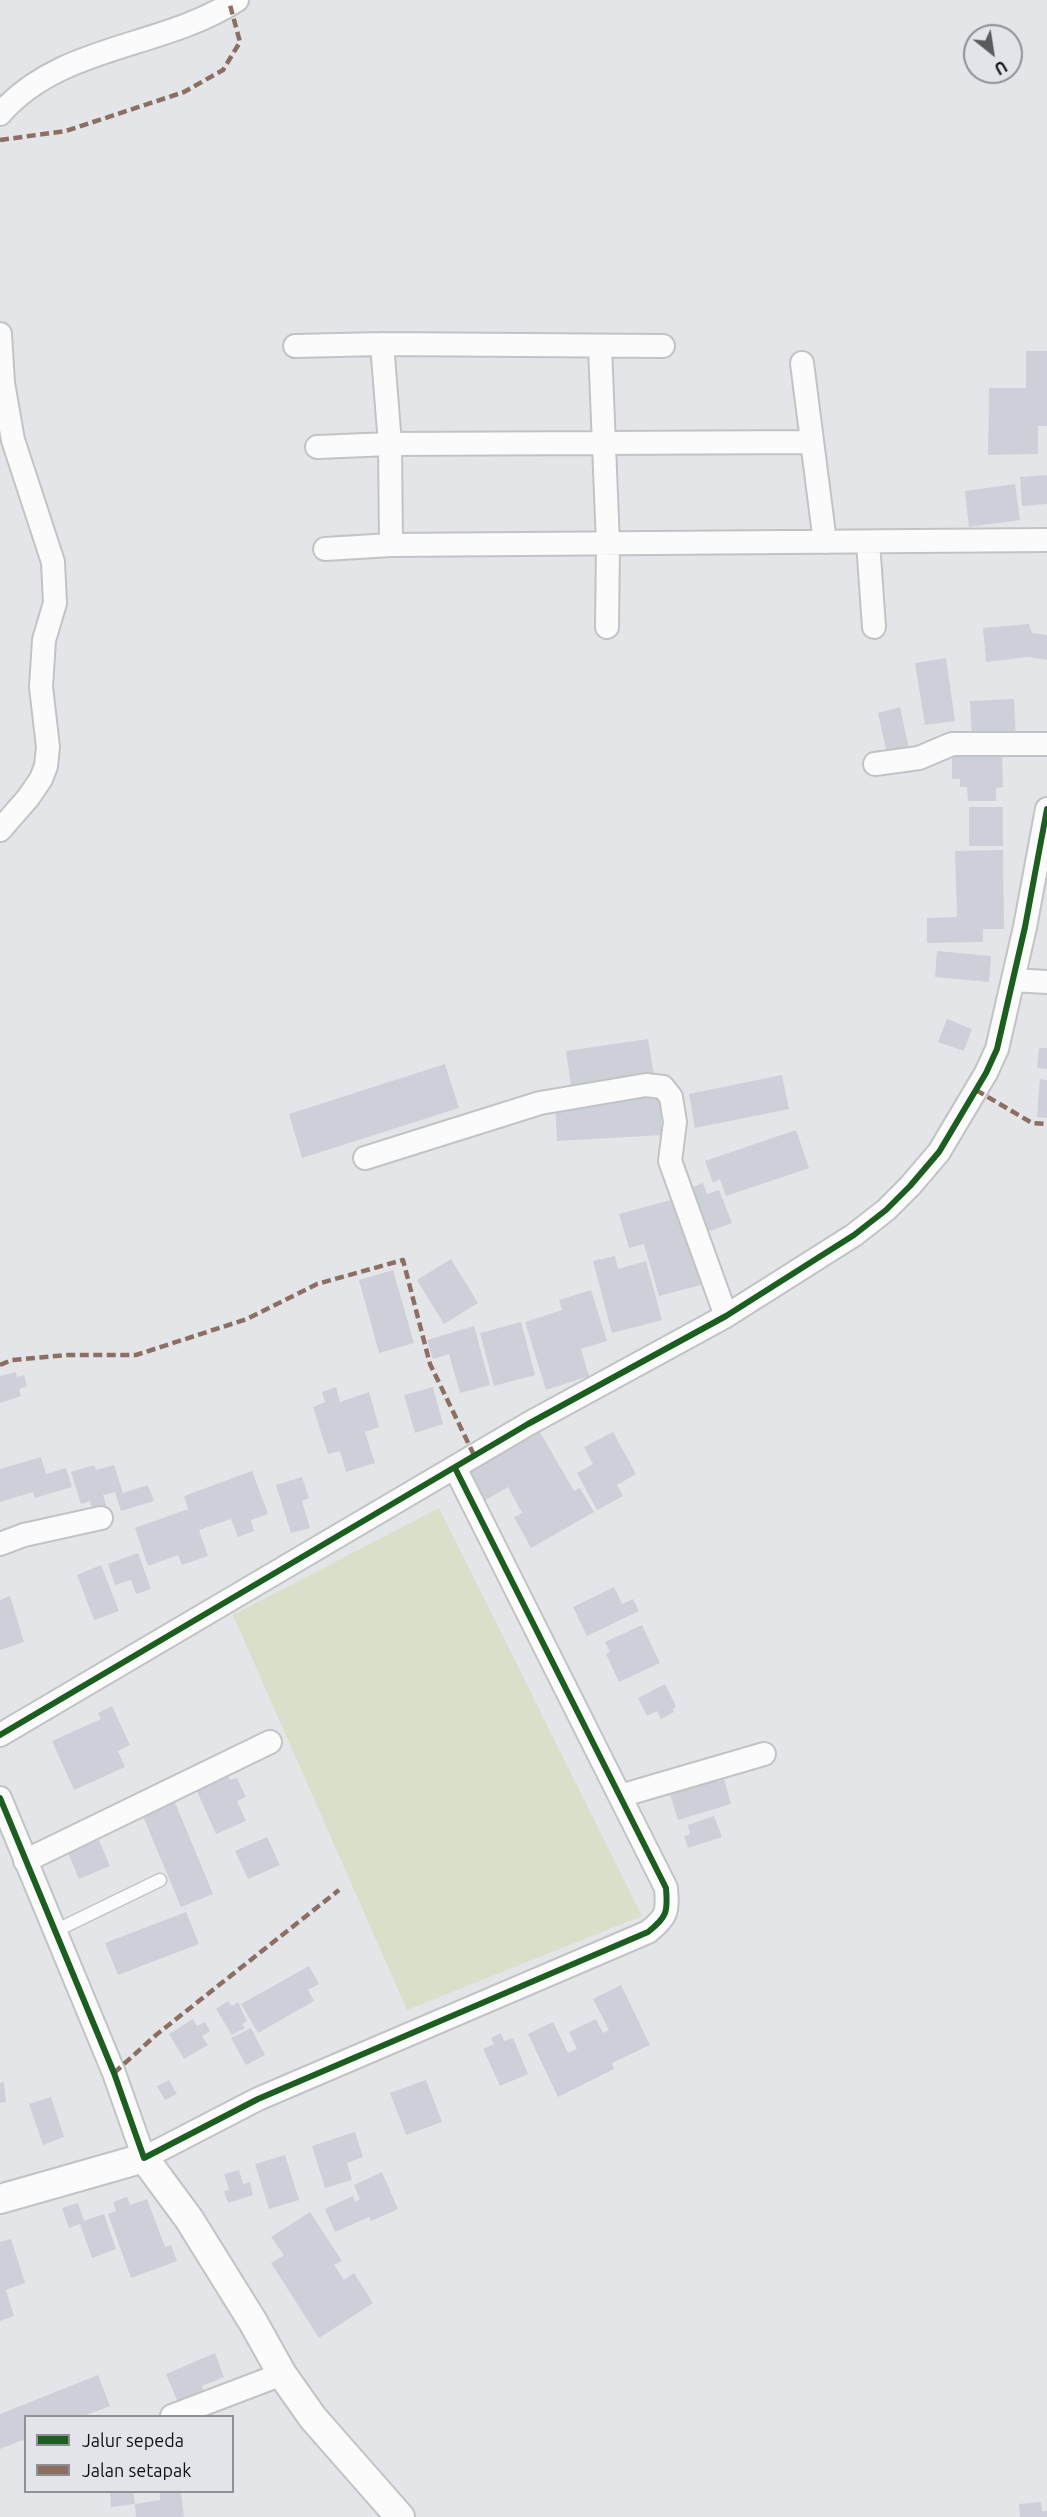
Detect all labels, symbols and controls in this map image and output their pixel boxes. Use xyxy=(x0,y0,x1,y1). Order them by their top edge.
north arrow xyxy=(963,24,1023,84)
text: U xyxy=(992,57,1010,78)
legend xyxy=(24,2415,234,2493)
text: Jalur sepeda xyxy=(82,2430,184,2450)
text: Jalan setapak xyxy=(82,2460,191,2480)

